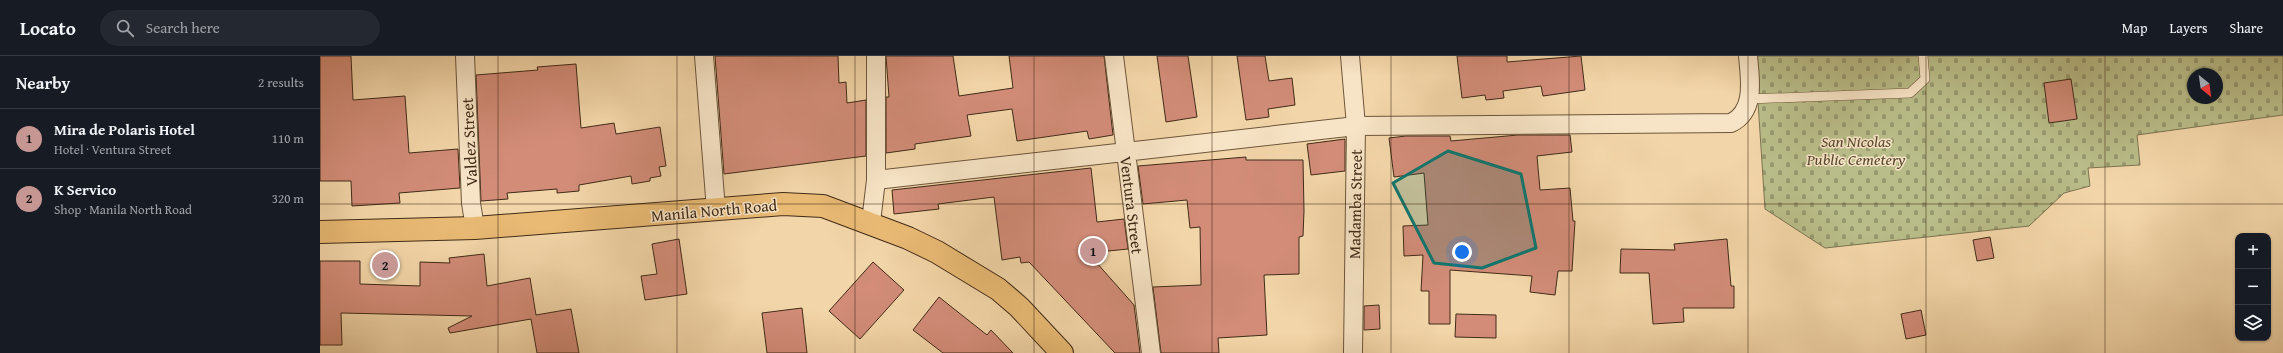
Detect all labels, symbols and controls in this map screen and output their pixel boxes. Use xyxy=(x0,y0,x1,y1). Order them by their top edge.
search box xyxy=(100,10,380,46)
text: Locato xyxy=(20,14,76,42)
icon: search xyxy=(114,17,136,39)
text: Search here xyxy=(146,17,220,38)
text: Map xyxy=(2122,18,2148,38)
text: Layers xyxy=(2170,18,2208,38)
text: Share xyxy=(2230,18,2263,38)
north arrow xyxy=(2187,68,2223,104)
text: Nearby xyxy=(16,70,70,95)
text: 2 results xyxy=(258,73,304,92)
street label: Valdez Street xyxy=(455,97,483,187)
text: Mira de Polaris Hotel xyxy=(54,119,195,140)
text: 1 xyxy=(26,129,32,148)
text: 110 m xyxy=(272,129,304,148)
park label: San Nicolas Public Cemetery xyxy=(1806,129,1906,171)
text: Hotel · Ventura Street xyxy=(54,140,171,159)
street label: Madamba Street xyxy=(1342,149,1368,259)
street label: Ventura Street xyxy=(1114,155,1150,256)
text: K Servico xyxy=(54,179,116,200)
text: 2 xyxy=(26,189,32,208)
text: 320 m xyxy=(272,189,304,208)
street label: Manila North Road xyxy=(650,192,779,227)
text: Shop · Manila North Road xyxy=(54,200,192,219)
map controls xyxy=(2235,233,2271,341)
button: + xyxy=(2235,233,2271,269)
pin: 1 xyxy=(1080,236,1106,266)
your location xyxy=(1452,242,1472,262)
pin: 2 xyxy=(372,250,398,280)
button: − xyxy=(2235,269,2271,305)
button: layers xyxy=(2235,305,2271,341)

